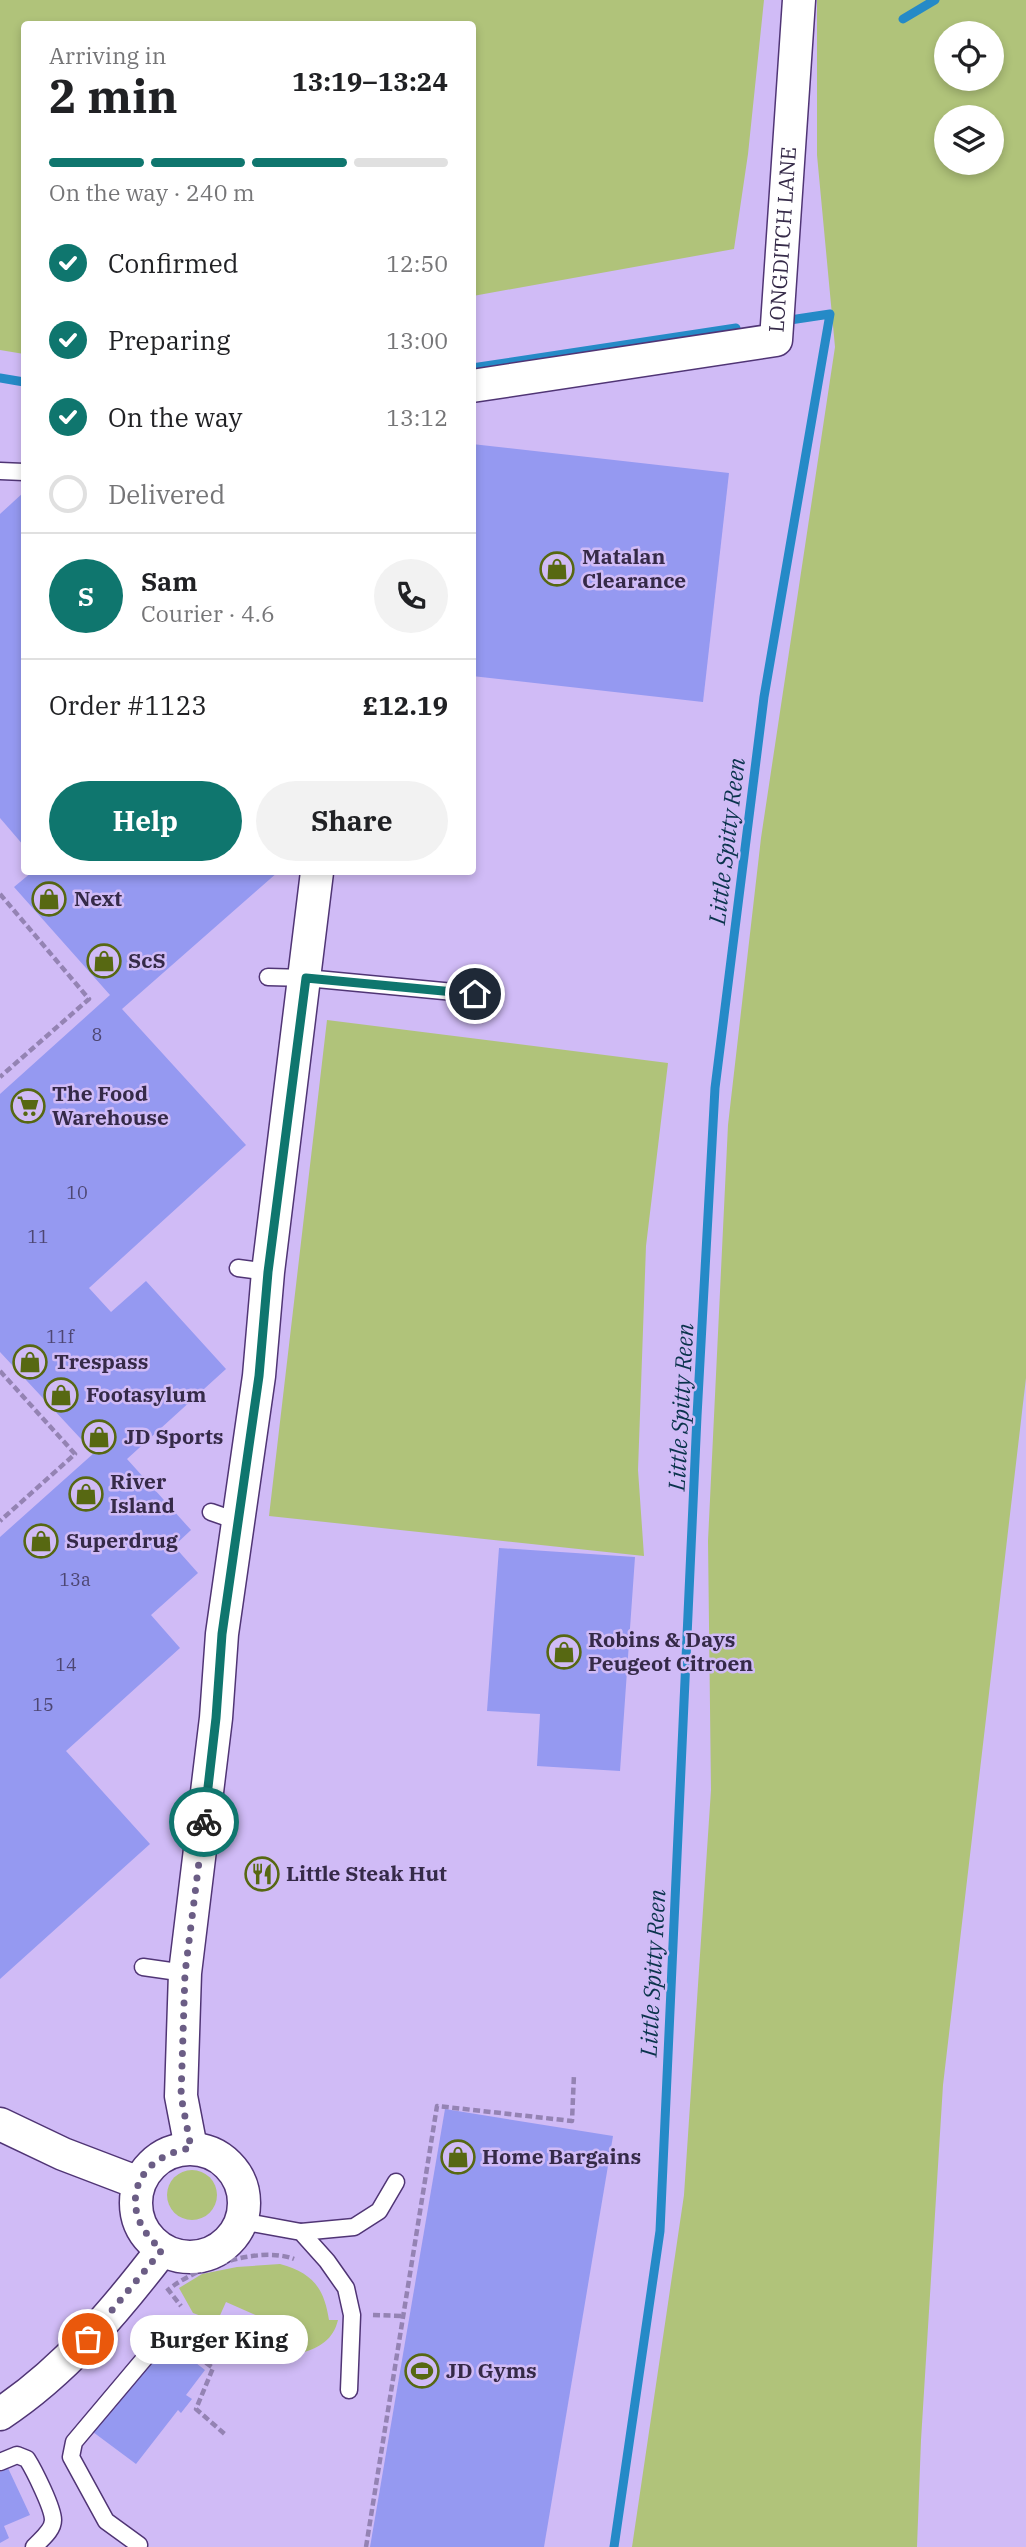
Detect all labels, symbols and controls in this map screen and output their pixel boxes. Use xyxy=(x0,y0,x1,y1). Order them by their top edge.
map controls xyxy=(934,21,1004,175)
button: locate xyxy=(934,21,1004,91)
text: Arriving in xyxy=(49,40,166,70)
text: 13:19–13:24 xyxy=(292,64,448,98)
text: 2 min xyxy=(49,66,178,126)
button: layers xyxy=(934,105,1004,175)
street label: LONGDITCH LANE xyxy=(762,146,802,334)
text: On the way · 240 m xyxy=(49,177,255,207)
icon: check xyxy=(49,244,87,282)
text: Confirmed xyxy=(108,246,239,280)
text: 12:50 xyxy=(386,248,448,278)
icon: check xyxy=(49,321,87,359)
text: Preparing xyxy=(108,323,230,357)
text: 13:00 xyxy=(386,325,448,355)
icon: check xyxy=(49,398,87,436)
text: On the way xyxy=(108,400,242,434)
text: 13:12 xyxy=(386,402,448,432)
text: Delivered xyxy=(108,477,225,511)
place label: Matalan Clearance xyxy=(582,542,686,594)
shop icon: Matalan Clearance xyxy=(538,550,576,588)
button: phone xyxy=(374,559,448,633)
text: Sam xyxy=(141,564,197,598)
text: S xyxy=(78,579,94,613)
text: Courier · 4.6 xyxy=(141,598,275,628)
text: Order #1123 xyxy=(49,688,207,722)
text: £12.19 xyxy=(363,688,448,722)
water label: Little Spitty Reen xyxy=(701,756,751,927)
button: Help xyxy=(49,781,242,861)
button: Share xyxy=(256,781,448,861)
shop icon: Next xyxy=(30,880,68,918)
place label: Next xyxy=(74,884,122,912)
shop icon: ScS xyxy=(85,942,123,980)
place label: ScS xyxy=(128,946,166,974)
pin xyxy=(445,964,505,1024)
icon: home xyxy=(456,975,494,1013)
house number: 8 xyxy=(92,1023,102,1046)
place label: The Food Warehouse xyxy=(52,1079,169,1131)
supermarket icon: The Food Warehouse xyxy=(9,1087,47,1125)
house number: 10 xyxy=(66,1181,88,1204)
house number: 11 xyxy=(27,1225,49,1248)
water label: Little Spitty Reen xyxy=(661,1322,699,1492)
house number: 11f xyxy=(46,1325,76,1348)
shop icon: Trespass xyxy=(11,1343,49,1381)
place label: Trespass xyxy=(54,1347,148,1375)
shop icon: Footasylum xyxy=(42,1376,80,1414)
place label: Footasylum xyxy=(86,1380,206,1408)
shop icon: JD Sports xyxy=(80,1418,118,1456)
place label: JD Sports xyxy=(124,1422,223,1450)
place label: River Island xyxy=(110,1467,175,1519)
shop icon: River Island xyxy=(67,1475,105,1513)
shop icon: Superdrug xyxy=(22,1522,60,1560)
place label: Superdrug xyxy=(66,1526,179,1554)
house number: 13a xyxy=(59,1568,91,1591)
place label: Robins & Days Peugeot Citroen xyxy=(588,1625,753,1677)
shop icon: Robins & Days Peugeot Citroen xyxy=(545,1633,583,1671)
house number: 14 xyxy=(55,1653,77,1676)
house number: 15 xyxy=(32,1693,54,1716)
courier xyxy=(169,1787,239,1857)
icon: bike xyxy=(185,1803,223,1841)
restaurant icon: Little Steak Hut xyxy=(243,1855,281,1893)
place label: Little Steak Hut xyxy=(286,1859,447,1887)
water label: Little Spitty Reen xyxy=(633,1888,671,2058)
shop icon: Home Bargains xyxy=(439,2138,477,2176)
place label: Home Bargains xyxy=(482,2142,641,2170)
pin xyxy=(58,2309,118,2369)
callout: Burger King xyxy=(130,2314,308,2364)
icon: bag xyxy=(69,2320,107,2358)
text: Burger King xyxy=(150,2324,288,2354)
sports icon: JD Gyms xyxy=(403,2352,441,2390)
place label: JD Gyms xyxy=(446,2356,537,2384)

